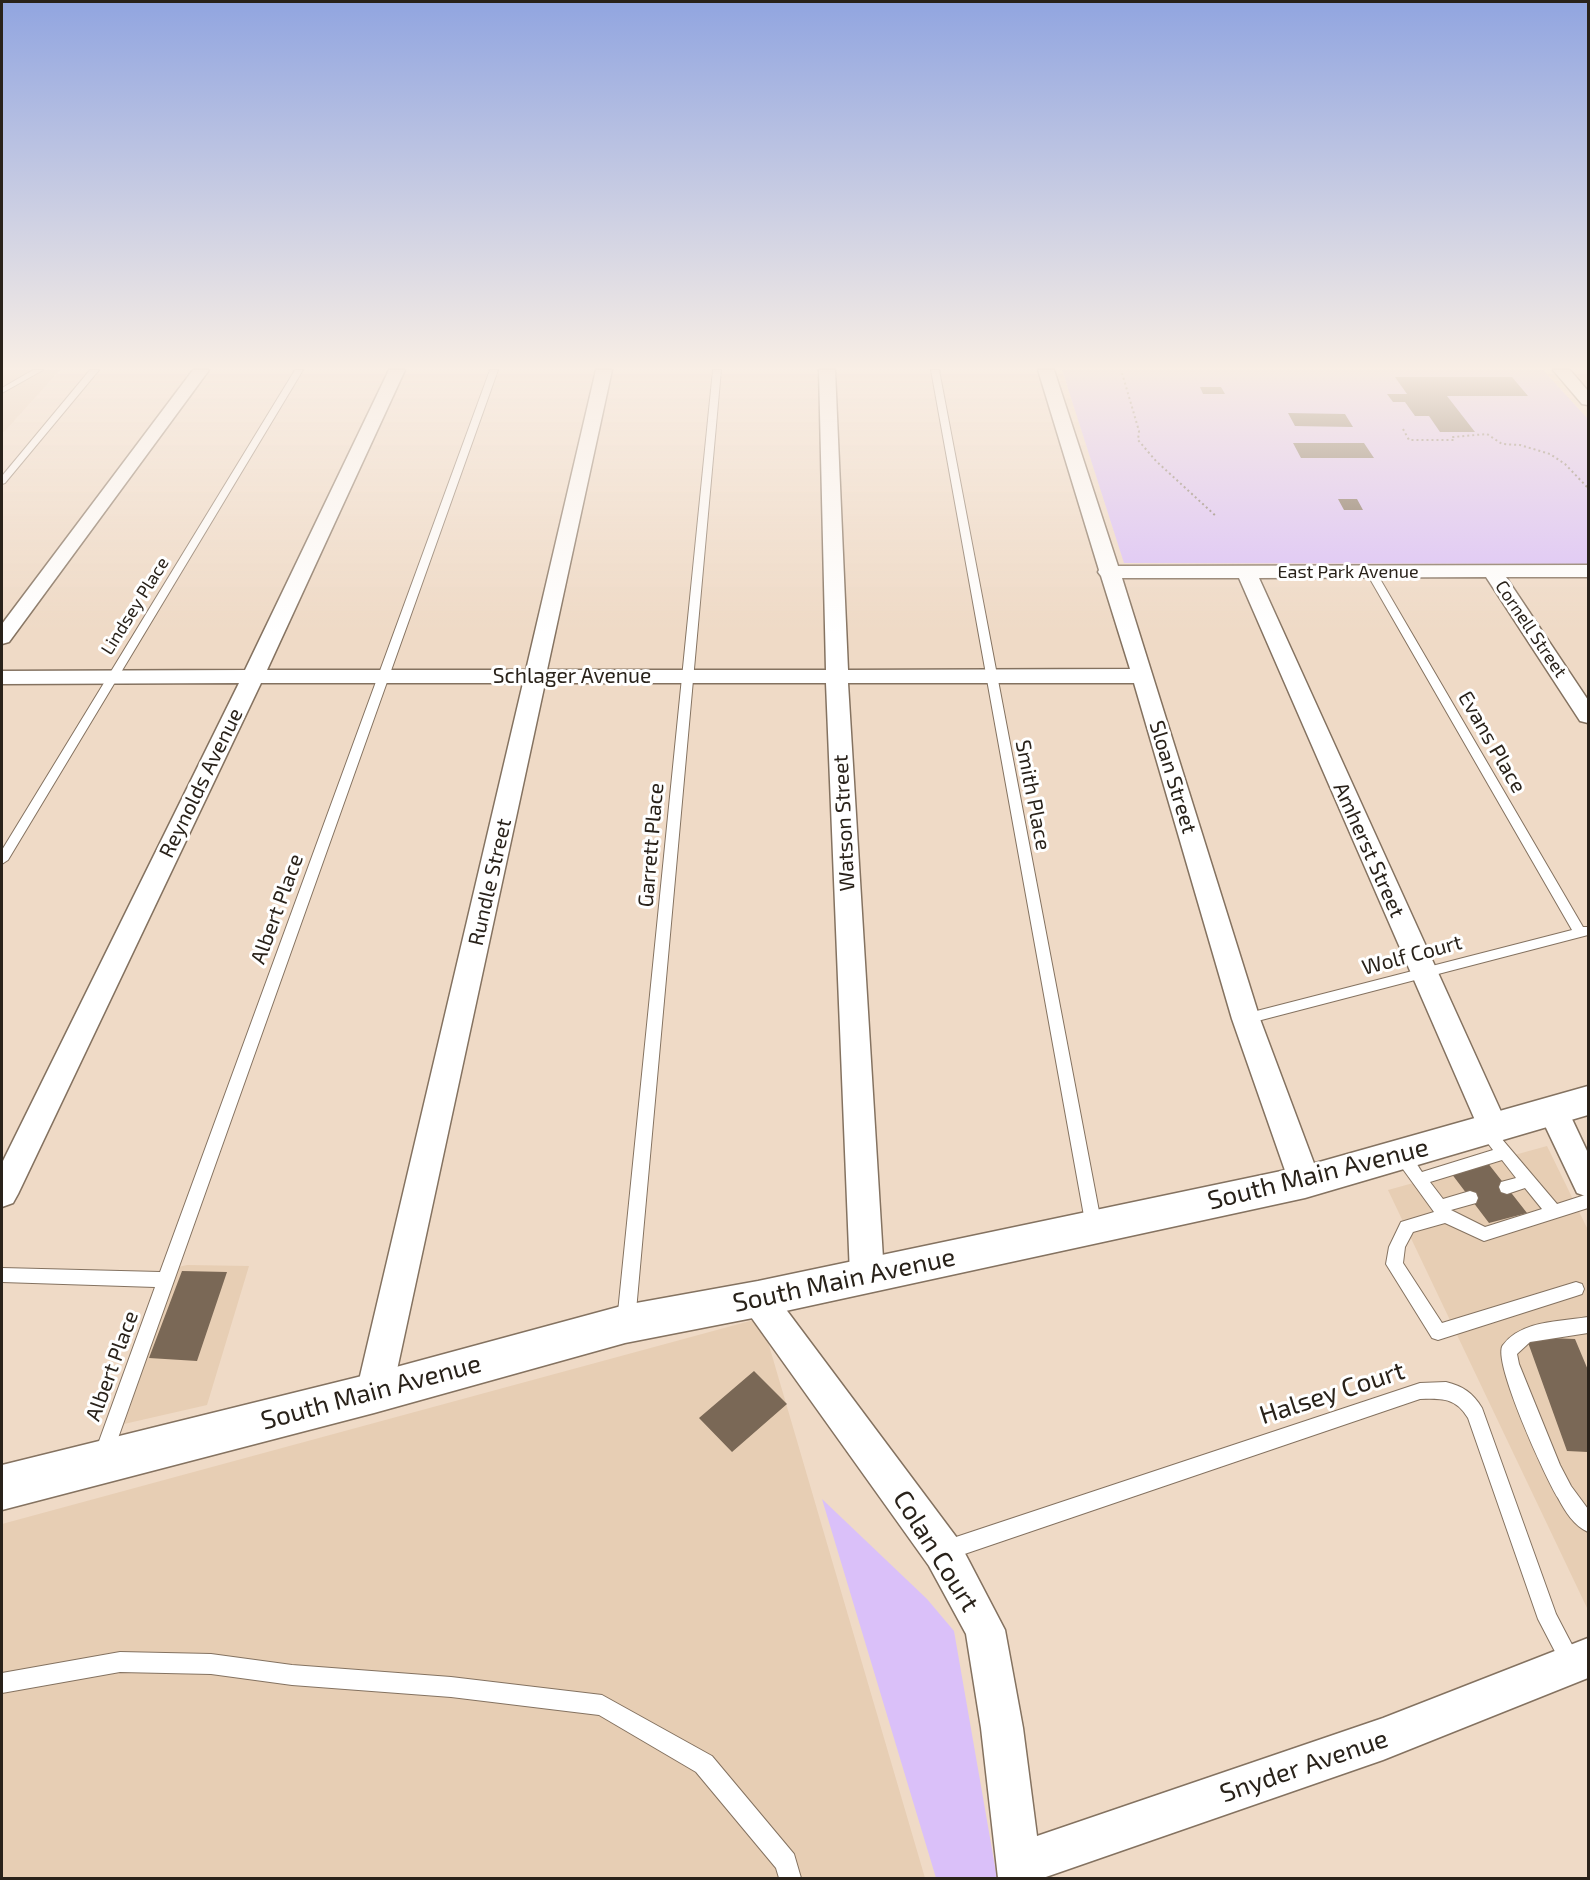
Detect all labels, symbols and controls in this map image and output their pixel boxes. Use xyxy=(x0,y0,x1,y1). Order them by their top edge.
street label: Lindsey Place xyxy=(96,553,174,659)
street label: East Park Avenue xyxy=(1277,561,1419,583)
street label: Cornell Street xyxy=(1491,576,1571,682)
street label: Schlager Avenue xyxy=(493,663,651,689)
street label: Evans Place xyxy=(1453,687,1531,797)
street label: Reynolds Avenue xyxy=(154,704,248,862)
street label: Sloan Street xyxy=(1144,718,1202,836)
street label: Smith Place xyxy=(1010,738,1056,852)
street label: Watson Street xyxy=(828,754,860,892)
street label: Amherst Street xyxy=(1328,779,1410,921)
street label: Garrett Place xyxy=(633,782,669,908)
street label: Rundle Street xyxy=(463,816,517,948)
street label: Albert Place xyxy=(245,851,309,967)
street label: Wolf Court xyxy=(1359,930,1465,980)
street label: South Main Avenue xyxy=(1204,1131,1432,1217)
street label: South Main Avenue xyxy=(730,1241,958,1319)
street label: Albert Place xyxy=(80,1308,144,1424)
street label: South Main Avenue xyxy=(258,1348,484,1436)
street label: Halsey Court xyxy=(1255,1355,1409,1431)
street label: Colan Court xyxy=(886,1485,986,1617)
street label: Snyder Avenue xyxy=(1216,1723,1392,1809)

